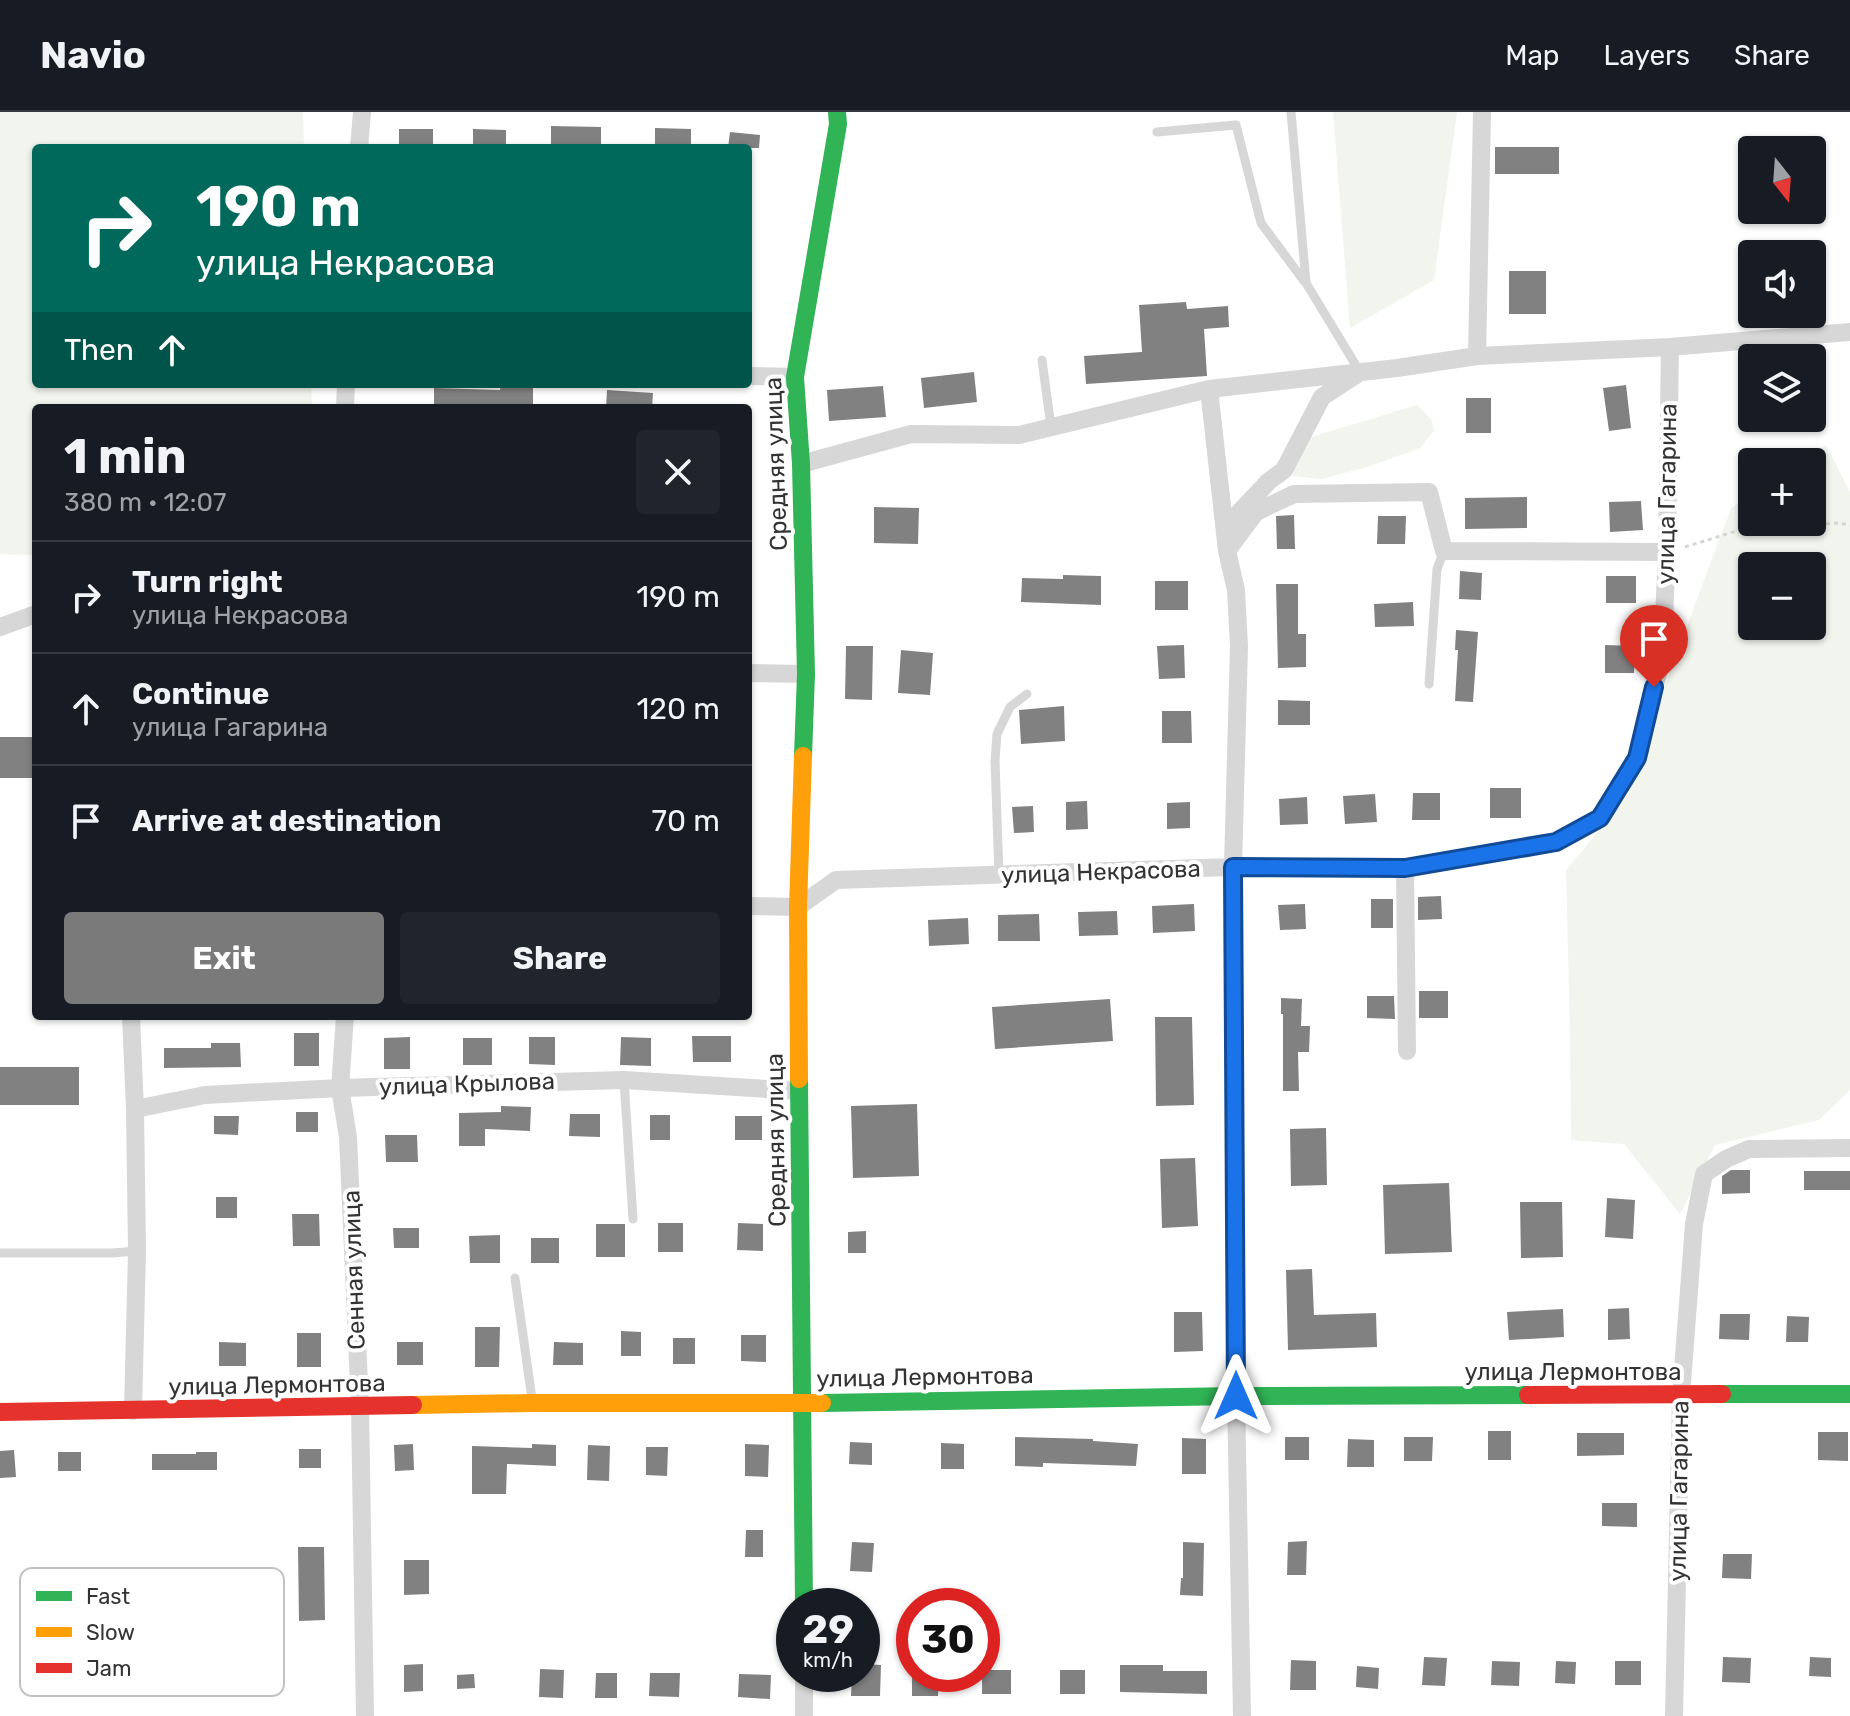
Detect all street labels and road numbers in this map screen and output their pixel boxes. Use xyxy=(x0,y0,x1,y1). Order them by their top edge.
street label: Средняя улица xyxy=(759,377,793,551)
street label: улица Гагарина xyxy=(1651,403,1683,585)
street label: улица Некрасова xyxy=(1001,855,1201,889)
street label: Средняя улица xyxy=(760,1053,792,1227)
street label: улица Крылова xyxy=(379,1067,555,1101)
street label: Сенная улица xyxy=(337,1190,371,1350)
street label: улица Лермонтова xyxy=(1464,1358,1682,1386)
street label: улица Лермонтова xyxy=(816,1361,1034,1393)
street label: улица Лермонтова xyxy=(168,1369,386,1401)
street label: улица Гагарина xyxy=(1663,1400,1695,1582)

